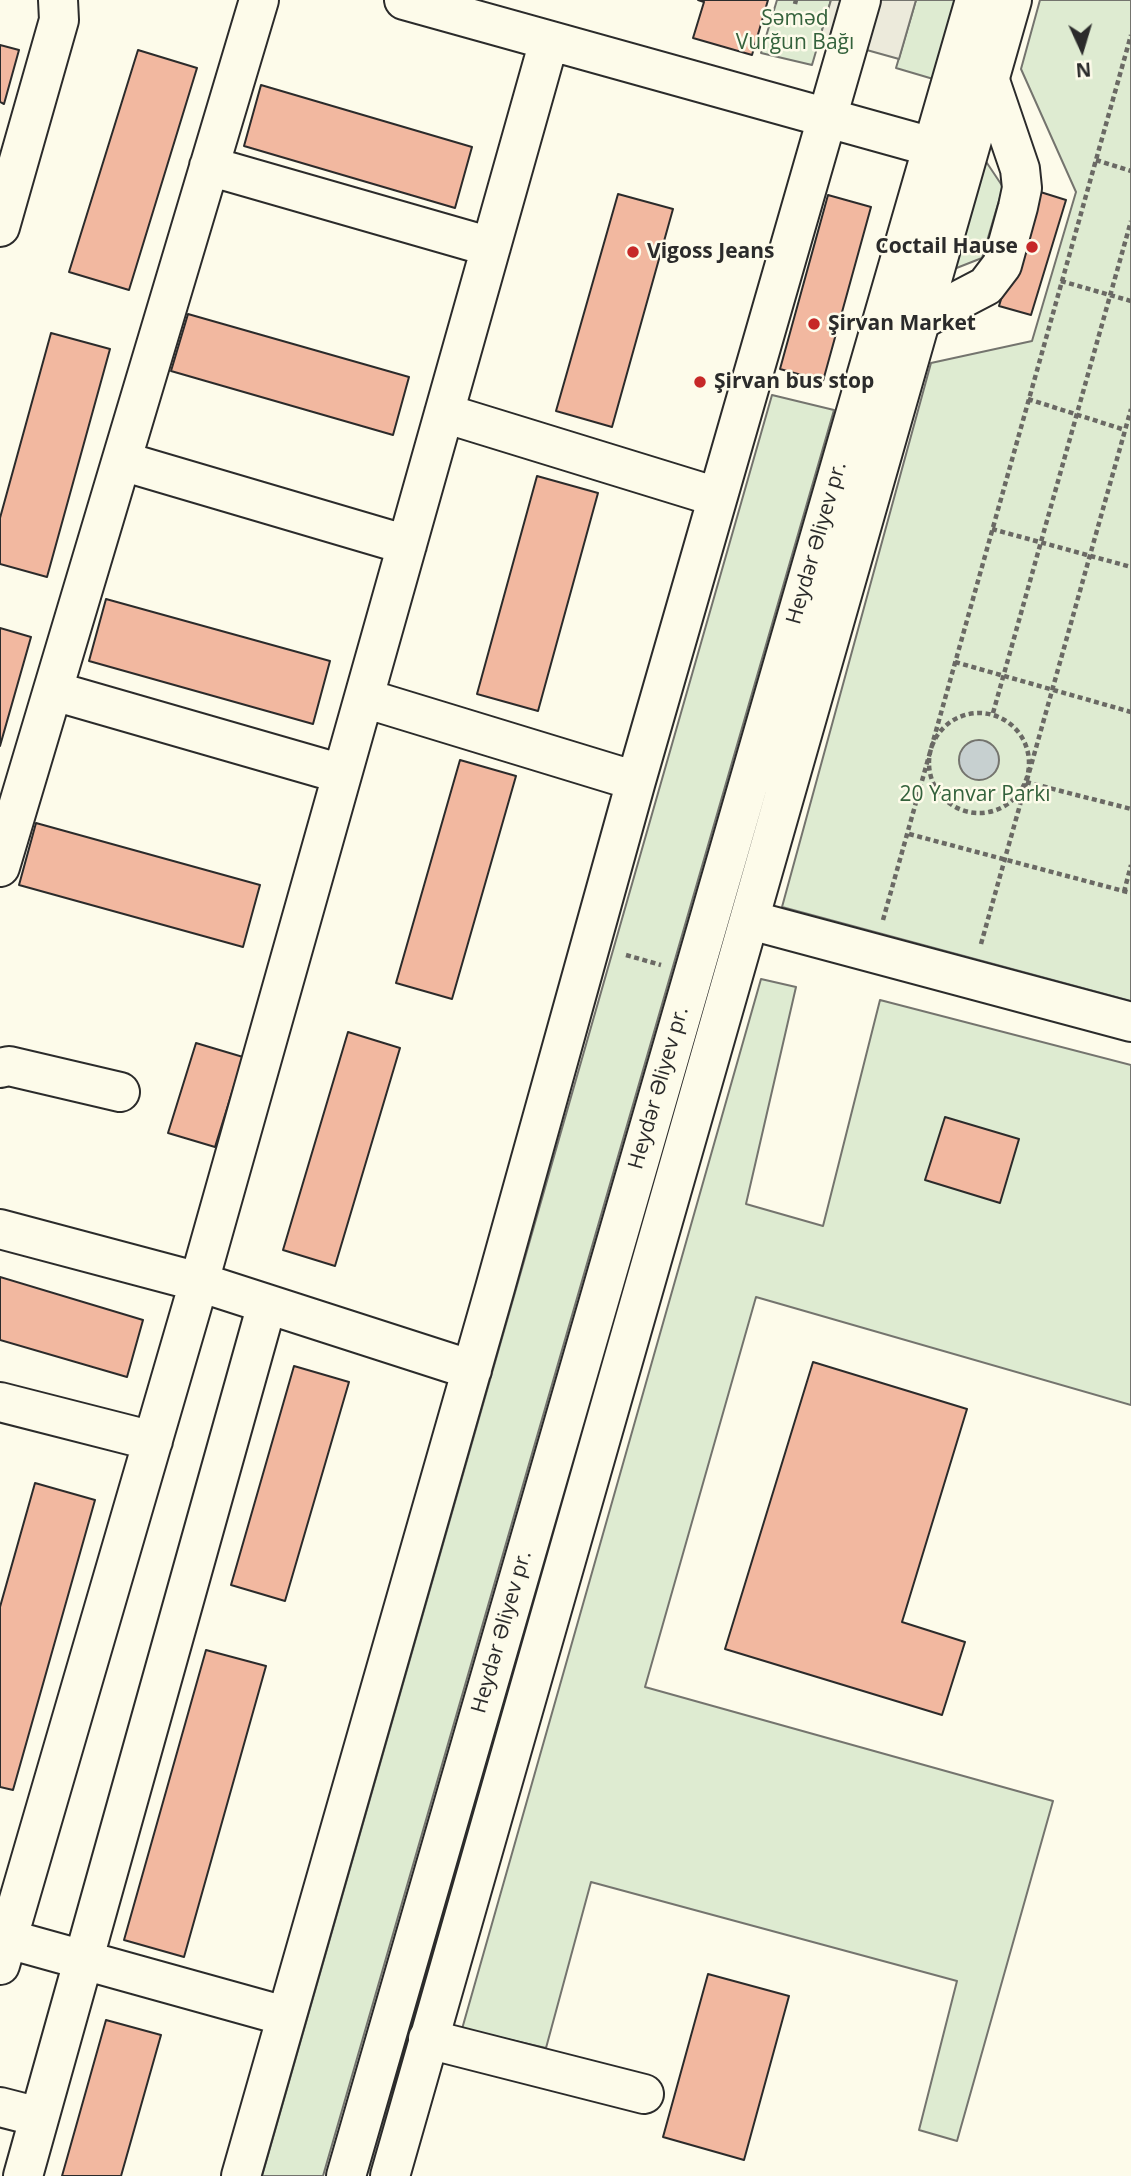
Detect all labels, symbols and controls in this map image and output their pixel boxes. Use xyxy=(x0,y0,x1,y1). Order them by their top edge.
park label: Səməd Vurğun Bağı xyxy=(736,6,854,56)
north arrow xyxy=(1047,14,1117,84)
text: N xyxy=(1075,56,1092,83)
place label: Coctail Hause xyxy=(875,234,1018,260)
place label: Vigoss Jeans xyxy=(647,239,775,265)
marker: Coctail Hause xyxy=(1024,239,1040,255)
marker: Vigoss Jeans xyxy=(625,244,641,260)
place label: Şirvan Market xyxy=(828,311,976,337)
marker: Şirvan Market xyxy=(806,316,822,332)
place label: Şirvan bus stop xyxy=(714,369,874,395)
marker: Şirvan bus stop xyxy=(692,374,708,390)
street label: Heydər Əliyev pr. xyxy=(782,459,852,627)
park label: 20 Yanvar Parkı xyxy=(899,782,1051,808)
street label: Heydər Əliyev pr. xyxy=(624,1004,694,1172)
street label: Heydər Əliyev pr. xyxy=(467,1548,537,1716)

